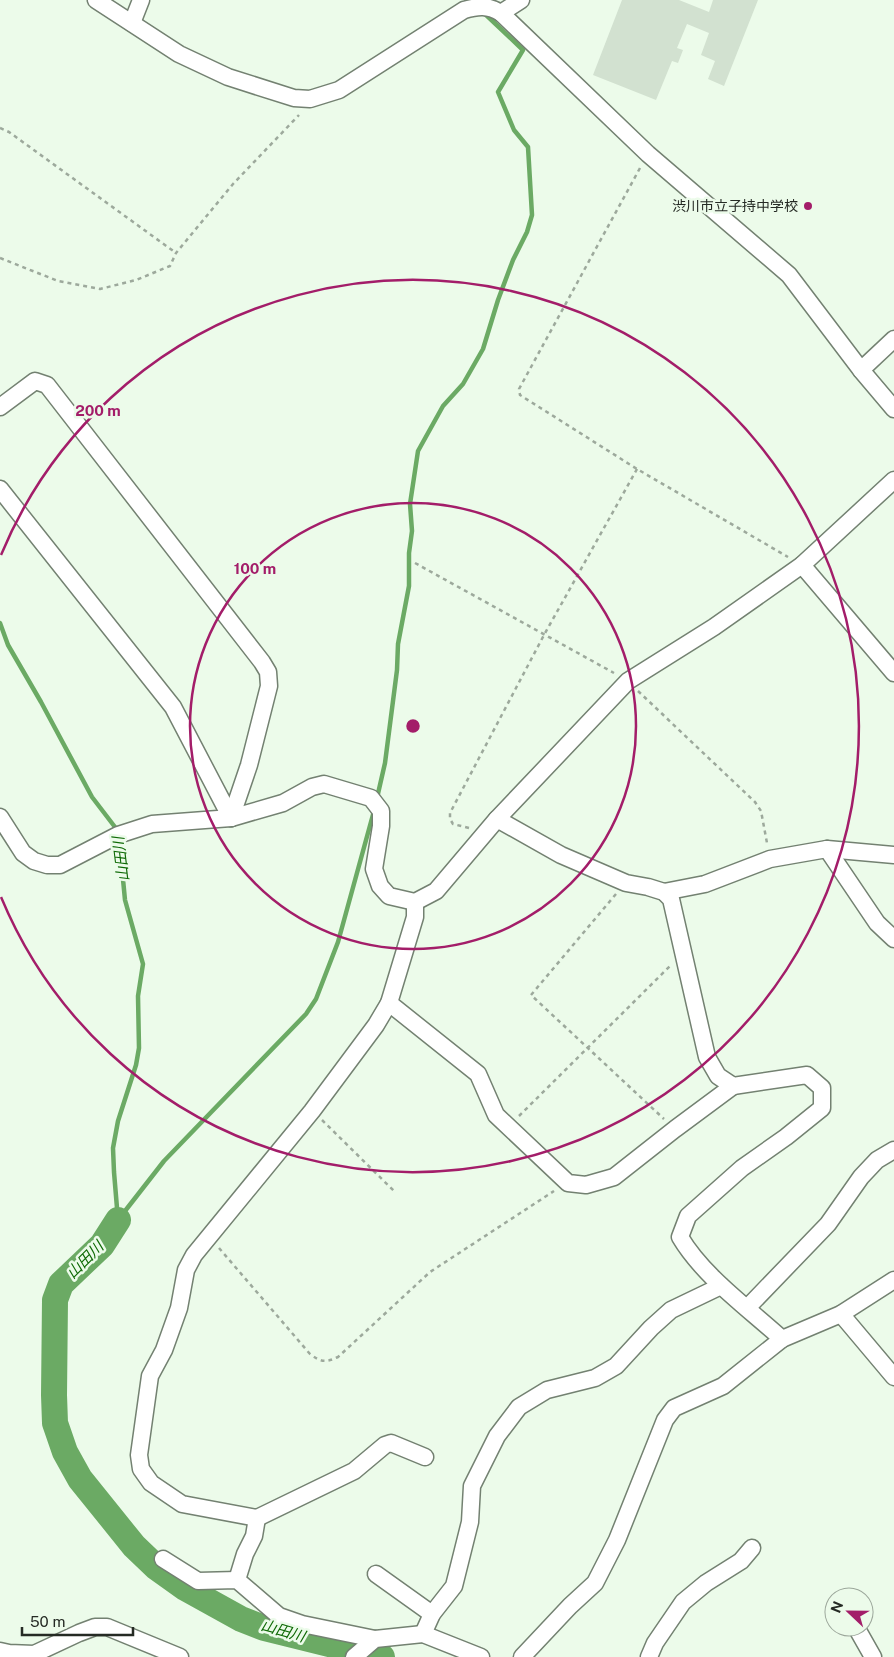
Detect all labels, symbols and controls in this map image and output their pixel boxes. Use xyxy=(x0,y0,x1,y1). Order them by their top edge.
place label: 渋川市立子持中学校 xyxy=(672,198,798,214)
marker: 渋川市立子持中学校 xyxy=(802,200,814,212)
text: 200 m xyxy=(75,402,121,419)
text: 100 m xyxy=(234,560,276,577)
centre of rings xyxy=(404,717,422,735)
water label: 山田川 xyxy=(109,834,132,882)
water label: 山田川 xyxy=(63,1236,108,1282)
north arrow xyxy=(824,1587,874,1637)
text: N xyxy=(827,1599,846,1615)
scale bar xyxy=(22,1604,134,1636)
text: 50 m xyxy=(30,1613,65,1630)
water label: 山田川 xyxy=(259,1616,309,1645)

